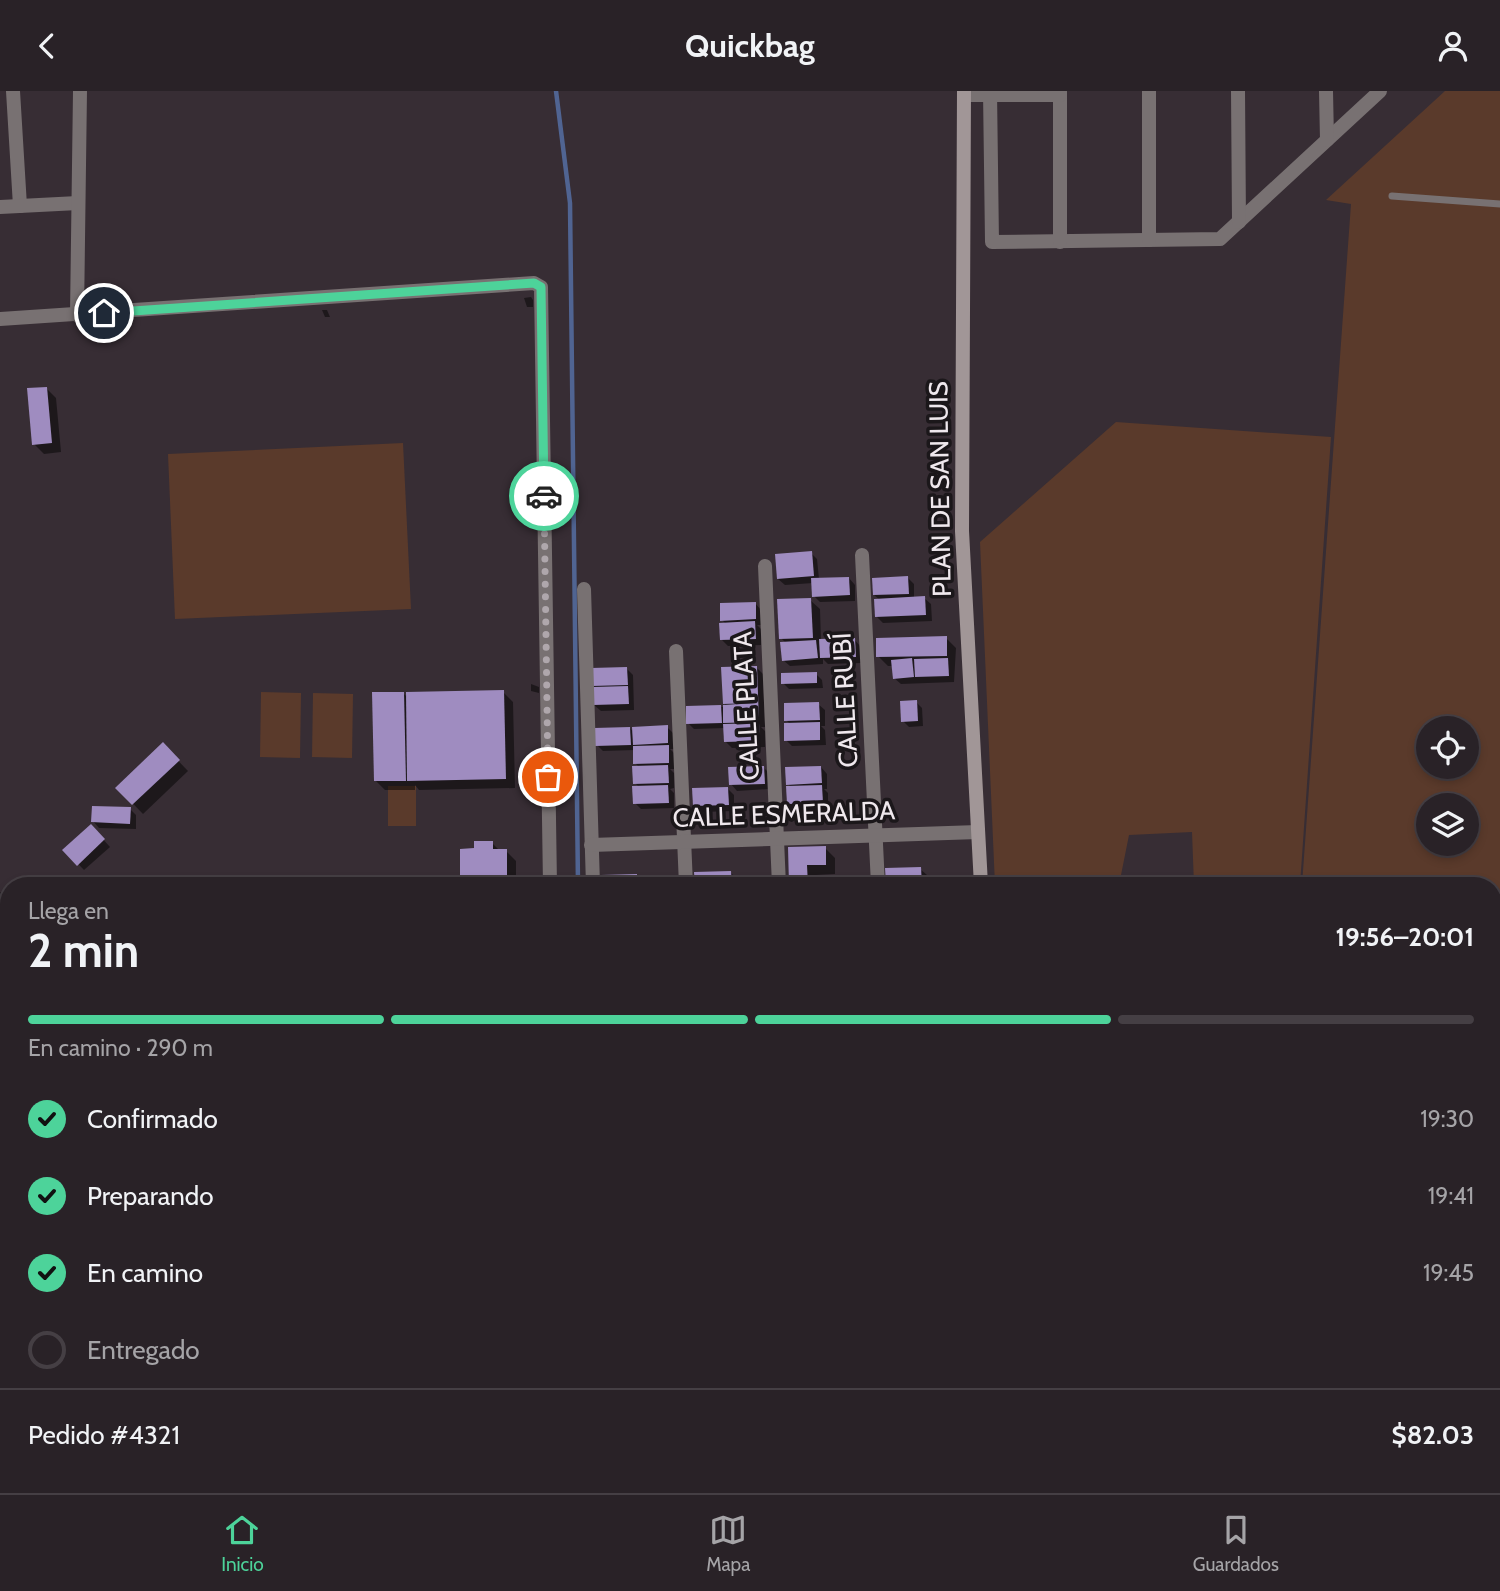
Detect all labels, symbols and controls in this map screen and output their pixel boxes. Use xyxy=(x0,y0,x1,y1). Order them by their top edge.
text: Quickbag xyxy=(685,26,815,65)
icon: back xyxy=(28,27,66,65)
icon: person xyxy=(1434,27,1472,65)
pin xyxy=(74,283,134,343)
icon: home xyxy=(85,294,123,332)
street label: PLAN DE SAN LUIS xyxy=(922,381,958,597)
courier xyxy=(509,461,579,531)
icon: car xyxy=(525,477,563,515)
street label: CALLE PLATA xyxy=(726,631,766,781)
street label: CALLE RUBÍ xyxy=(825,632,865,768)
map controls xyxy=(1416,716,1479,856)
button: locate xyxy=(1416,716,1479,779)
pin xyxy=(518,747,578,807)
icon: bag xyxy=(529,758,567,796)
button: layers xyxy=(1416,793,1479,856)
street label: CALLE ESMERALDA xyxy=(672,794,896,834)
text: Llega en xyxy=(28,897,109,925)
text: 19:56–20:01 xyxy=(1336,921,1474,953)
text: 2 min xyxy=(28,923,139,979)
text: En camino · 290 m xyxy=(28,1034,213,1062)
icon: check xyxy=(28,1100,66,1138)
text: Confirmado xyxy=(87,1103,218,1135)
text: 19:30 xyxy=(1420,1105,1474,1133)
icon: check xyxy=(28,1177,66,1215)
text: Preparando xyxy=(87,1180,214,1212)
text: 19:41 xyxy=(1428,1182,1474,1210)
icon: check xyxy=(28,1254,66,1292)
text: En camino xyxy=(87,1257,203,1289)
text: 19:45 xyxy=(1423,1259,1474,1287)
text: Entregado xyxy=(87,1334,200,1366)
text: Pedido #4321 xyxy=(28,1419,180,1451)
text: $82.03 xyxy=(1392,1419,1474,1451)
tab: Inicio xyxy=(221,1511,264,1576)
tab: Mapa xyxy=(706,1511,750,1576)
tab: Guardados xyxy=(1193,1511,1279,1576)

